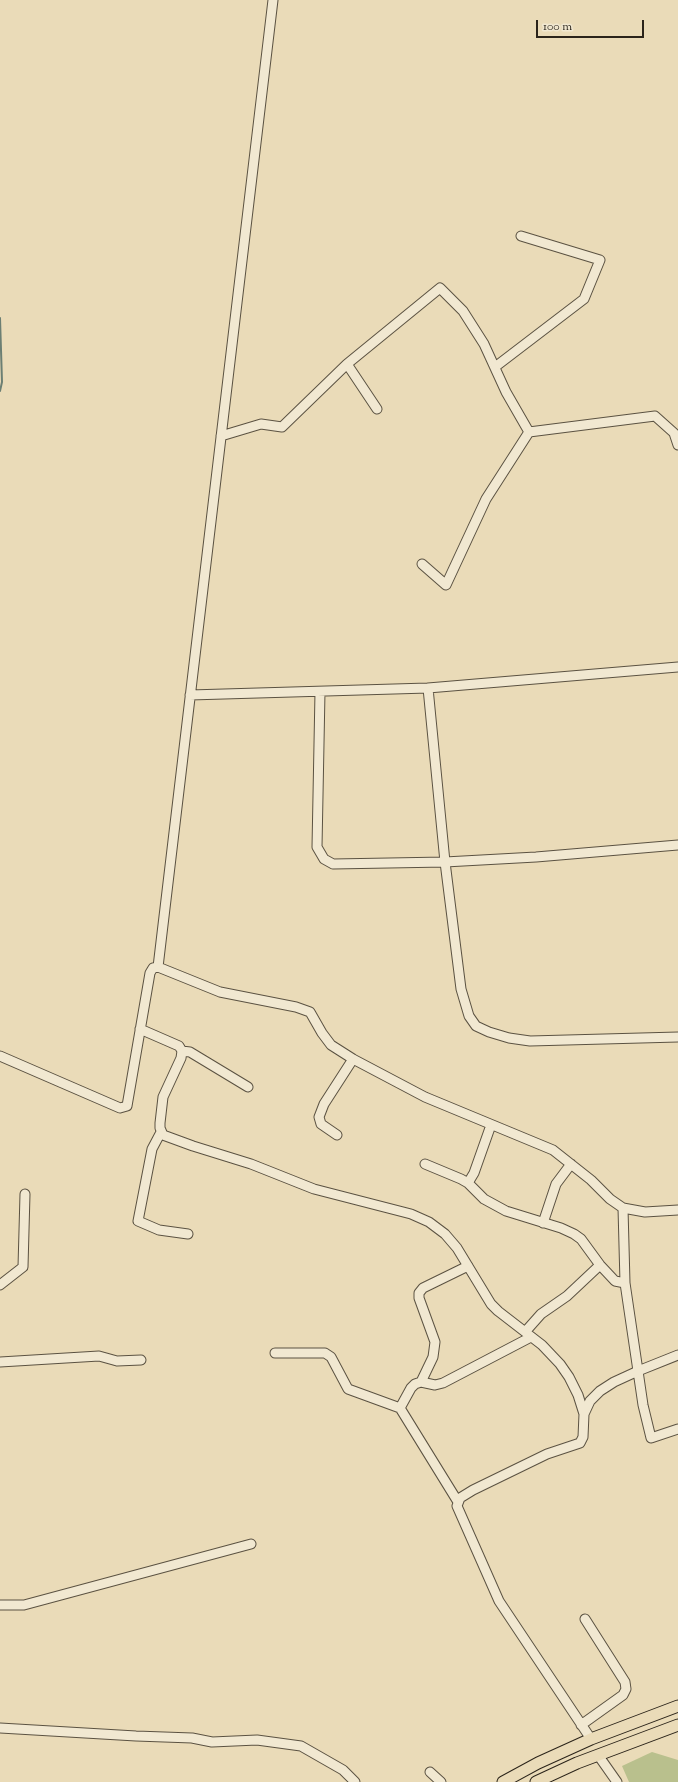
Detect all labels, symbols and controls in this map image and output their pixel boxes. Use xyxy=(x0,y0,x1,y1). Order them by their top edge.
scale bar xyxy=(538,12,646,38)
text: 100 m xyxy=(543,18,572,36)

